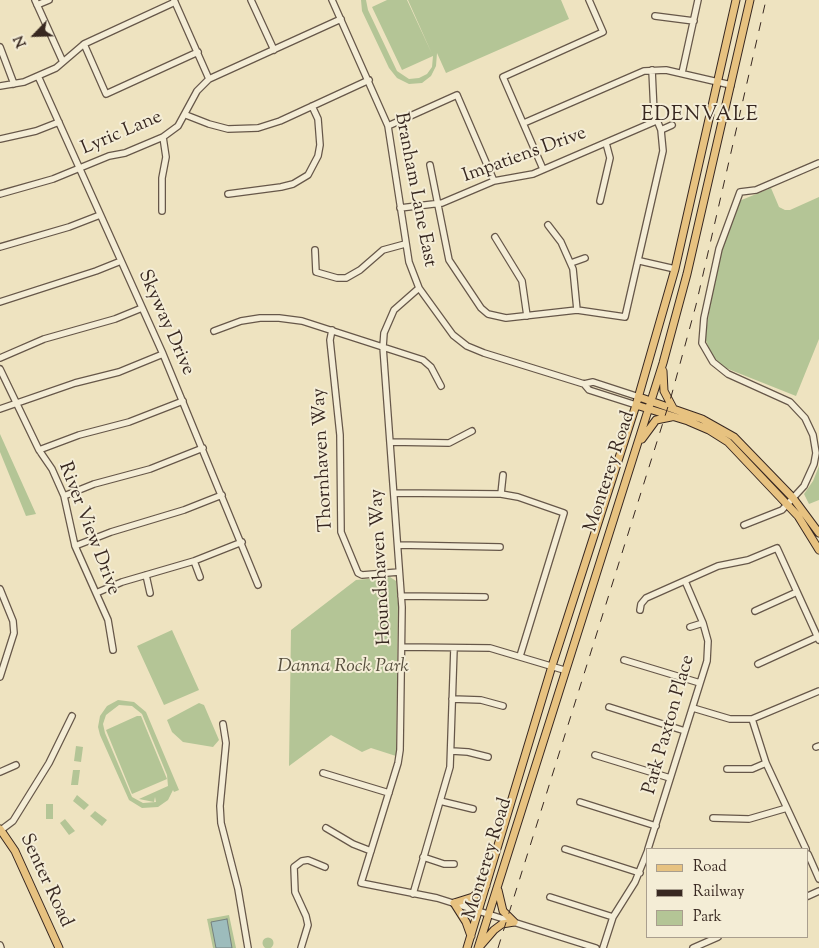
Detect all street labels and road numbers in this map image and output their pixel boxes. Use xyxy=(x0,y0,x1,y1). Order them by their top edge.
street label: Lyric Lane xyxy=(78,107,166,161)
street label: Branham Lane East xyxy=(388,111,440,269)
street label: Impatiens Drive xyxy=(460,123,590,189)
street label: Skyway Drive xyxy=(132,267,198,379)
street label: Thornhaven Way xyxy=(309,387,339,533)
street label: Monterey Road xyxy=(581,409,641,535)
street label: River View Drive xyxy=(52,459,124,599)
street label: Houndshaven Way xyxy=(367,488,397,646)
street label: Park Paxton Place xyxy=(639,653,701,797)
street label: Monterey Road xyxy=(460,795,518,923)
street label: Senter Road xyxy=(13,831,77,931)

